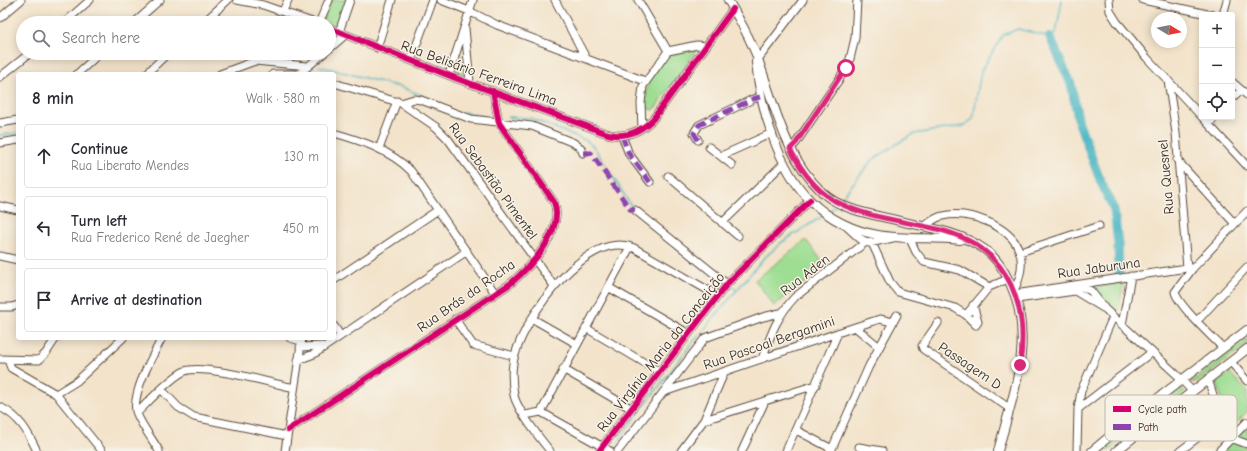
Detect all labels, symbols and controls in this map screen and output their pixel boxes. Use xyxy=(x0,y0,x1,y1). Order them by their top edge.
north arrow xyxy=(1151,12,1187,48)
map controls xyxy=(1199,12,1235,120)
button: + xyxy=(1199,12,1235,48)
search box xyxy=(16,16,336,60)
icon: search xyxy=(30,27,52,49)
text: Search here xyxy=(62,29,140,47)
street label: Rua Belisário Ferreira Lima xyxy=(399,37,559,109)
button: − xyxy=(1199,48,1235,84)
route start xyxy=(837,59,855,77)
button: locate xyxy=(1199,84,1235,120)
text: 8 min xyxy=(32,89,74,108)
text: Walk · 580 m xyxy=(246,91,320,106)
street label: Rua Sebastião Pimentel xyxy=(445,119,541,243)
street label: Rua Quesnel xyxy=(1154,139,1178,215)
text: Continue xyxy=(71,140,128,158)
icon: ahead xyxy=(33,145,55,167)
text: 130 m xyxy=(284,149,319,164)
text: Rua Liberato Mendes xyxy=(71,158,189,173)
text: Turn left xyxy=(71,212,127,230)
icon: left xyxy=(33,217,55,239)
text: 450 m xyxy=(283,221,319,236)
text: Rua Frederico René de Jaegher xyxy=(71,230,249,245)
street label: Rua Aden xyxy=(777,251,833,299)
street label: Rua Jaburuna xyxy=(1057,254,1141,282)
street label: Rua Brás da Rocha xyxy=(414,256,518,336)
street label: Rua Virgínia Maria da Conceição xyxy=(593,269,729,435)
icon: arrive xyxy=(33,289,55,311)
text: Arrive at destination xyxy=(71,291,202,309)
street label: Rua Pascoal Bergamini xyxy=(701,313,837,373)
street label: Passagem D xyxy=(935,339,1005,394)
route end xyxy=(1011,356,1029,374)
legend xyxy=(1105,395,1237,441)
text: Cycle path xyxy=(1138,403,1187,416)
text: Path xyxy=(1138,421,1159,434)

